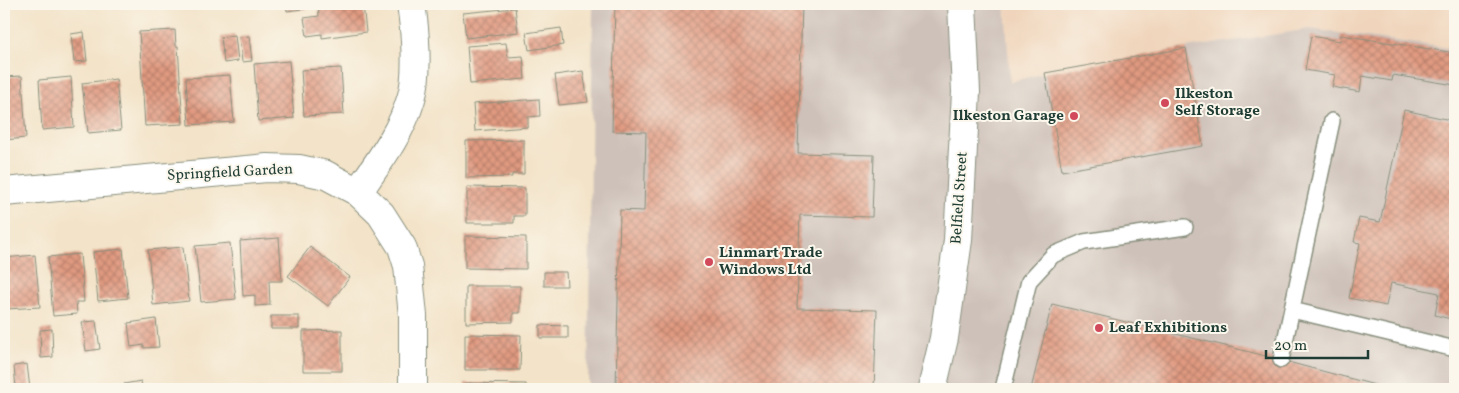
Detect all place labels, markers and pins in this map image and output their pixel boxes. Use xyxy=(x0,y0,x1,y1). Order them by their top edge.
place label: Ilkeston Self Storage xyxy=(1175,84,1260,122)
marker: Ilkeston Self Storage xyxy=(1159,97,1171,109)
place label: Ilkeston Garage xyxy=(953,106,1064,127)
marker: Ilkeston Garage xyxy=(1068,110,1080,122)
place label: Linmart Trade Windows Ltd xyxy=(719,243,823,281)
marker: Linmart Trade Windows Ltd xyxy=(703,256,715,268)
place label: Leaf Exhibitions xyxy=(1109,318,1227,339)
marker: Leaf Exhibitions xyxy=(1093,322,1105,334)

